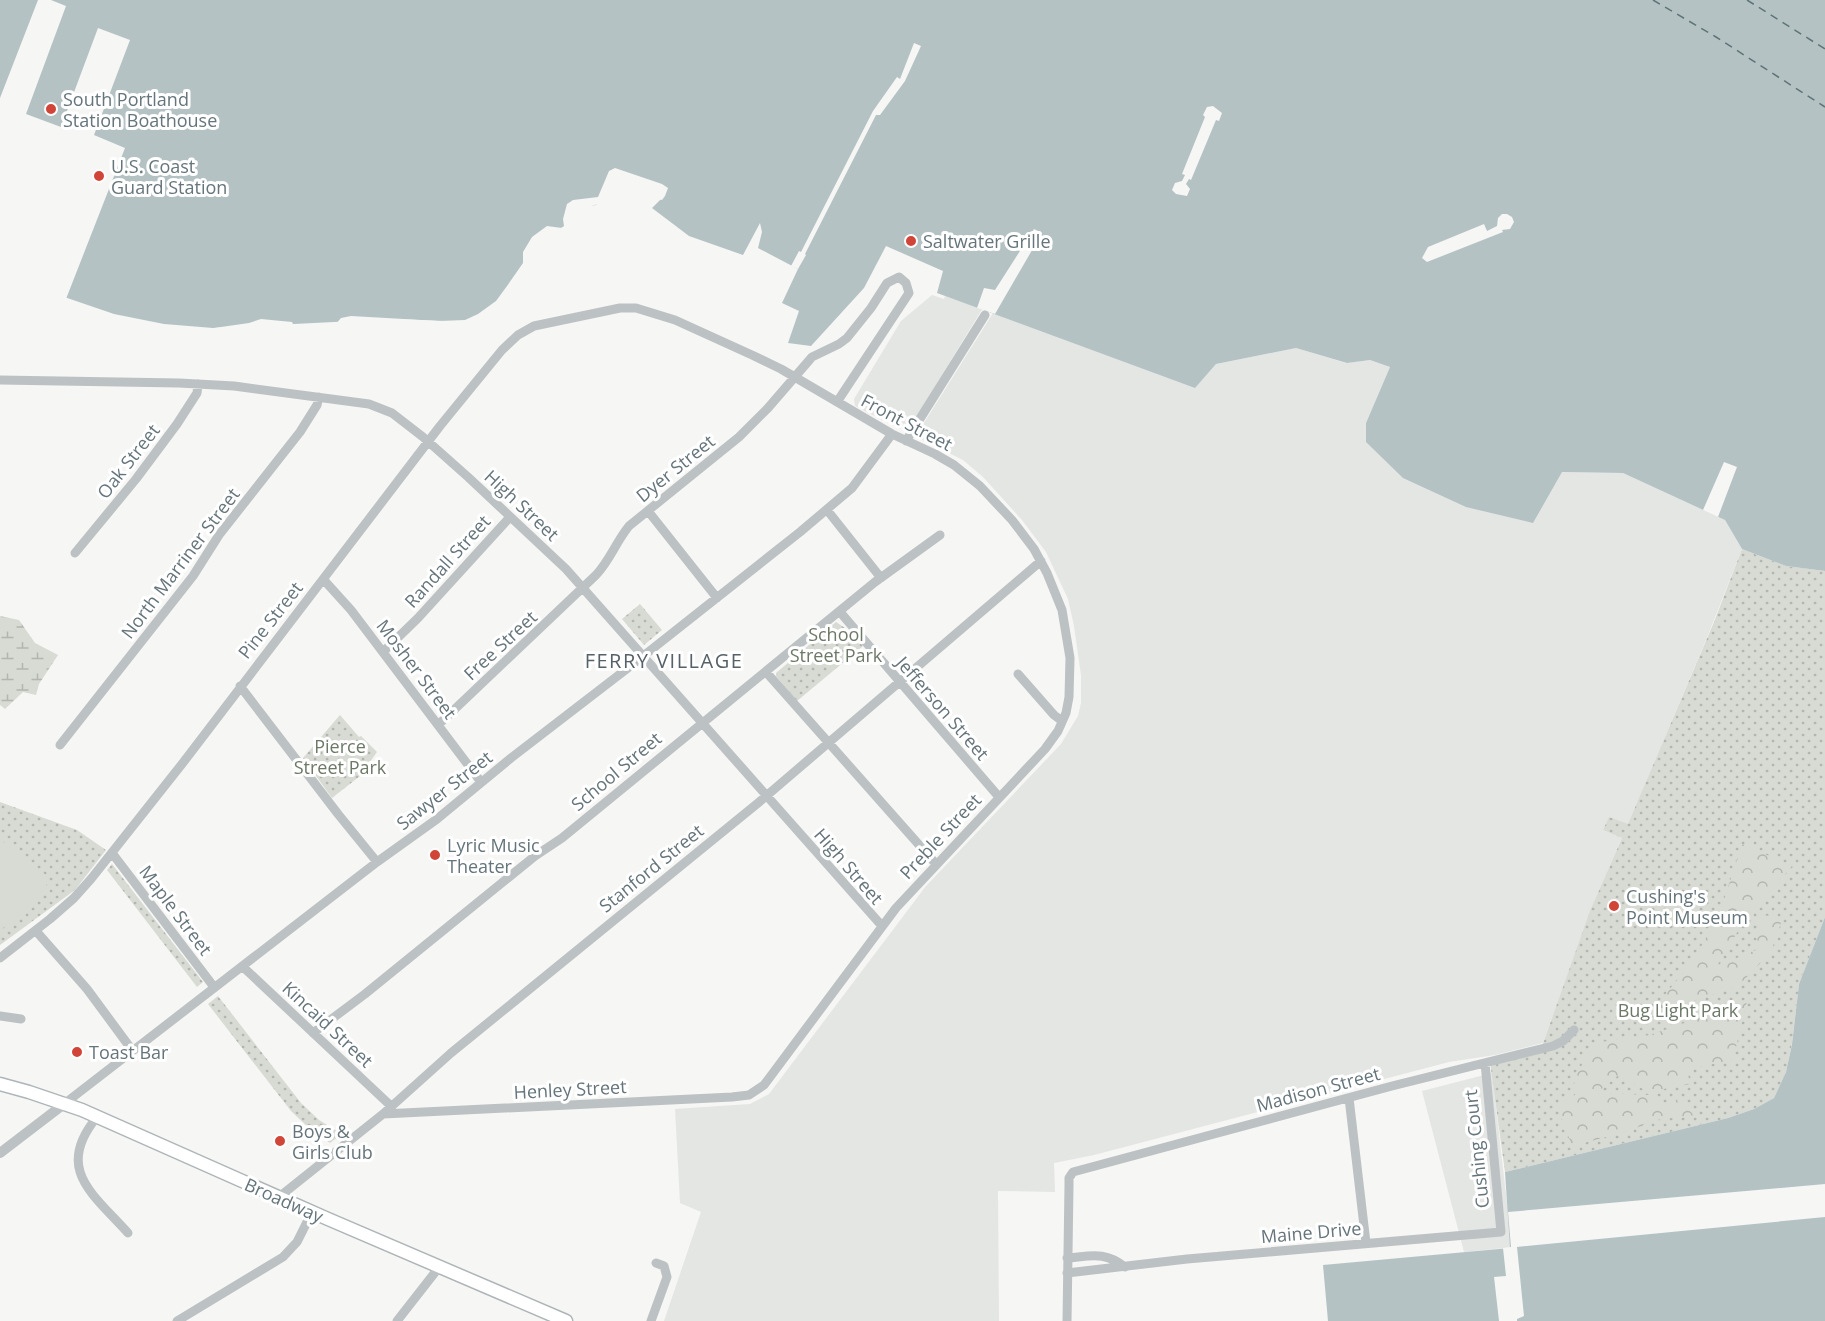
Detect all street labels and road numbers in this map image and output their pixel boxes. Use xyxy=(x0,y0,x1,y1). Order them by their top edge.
street label: Front Street xyxy=(857,388,957,456)
street label: Oak Street xyxy=(91,419,165,503)
street label: Dyer Street xyxy=(631,429,719,507)
street label: High Street xyxy=(480,464,564,546)
street label: North Marriner Street xyxy=(115,483,245,643)
street label: Randall Street xyxy=(399,509,495,613)
street label: Pine Street xyxy=(232,577,308,663)
street label: Free Street xyxy=(458,605,542,685)
street label: Mosher Street xyxy=(372,614,462,724)
street label: Jefferson Street xyxy=(890,650,995,765)
street label: School Street xyxy=(566,726,666,816)
street label: Sawyer Street xyxy=(391,745,497,835)
street label: Preble Street xyxy=(894,788,986,884)
street label: Stanford Street xyxy=(594,819,708,917)
street label: High Street xyxy=(809,823,889,909)
street label: Maple Street xyxy=(134,860,218,960)
street label: Kincaid Street xyxy=(277,976,379,1072)
street label: Madison Street xyxy=(1253,1061,1383,1117)
street label: Henley Street xyxy=(513,1074,627,1104)
street label: Cushing Court xyxy=(1458,1089,1494,1209)
street label: Broadway xyxy=(241,1172,328,1228)
street label: Maine Drive xyxy=(1260,1216,1362,1248)

